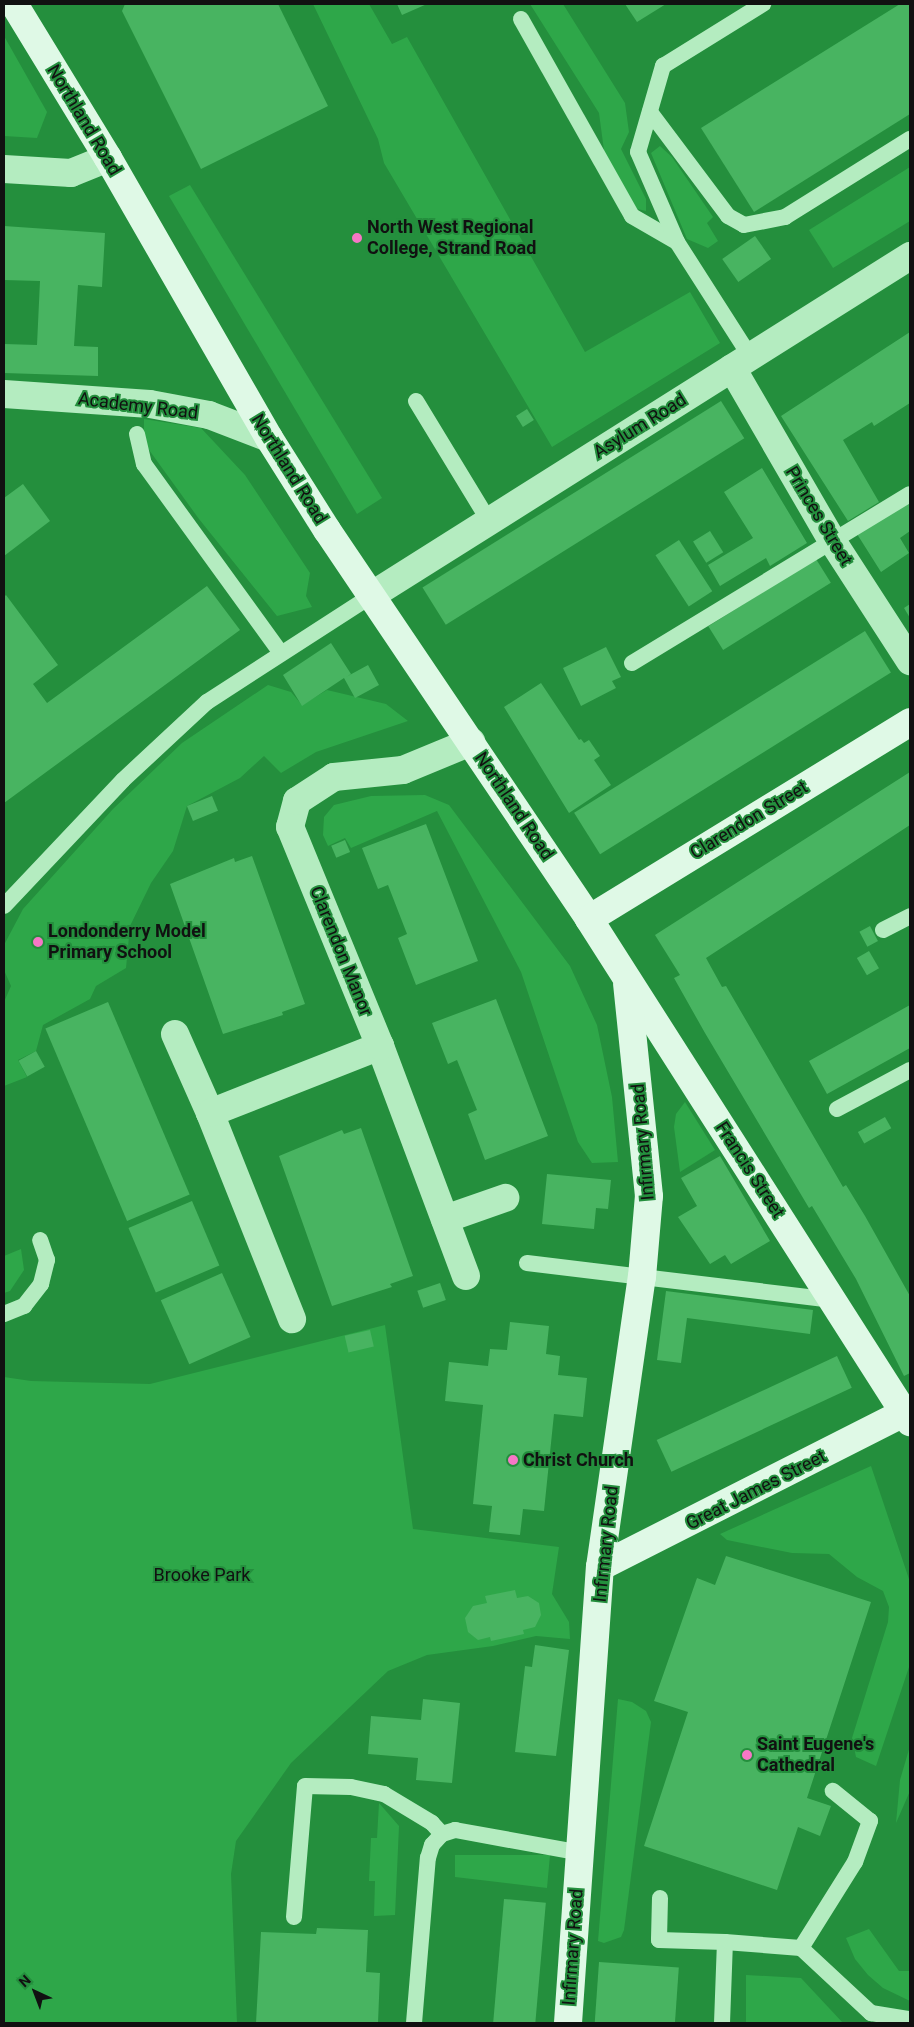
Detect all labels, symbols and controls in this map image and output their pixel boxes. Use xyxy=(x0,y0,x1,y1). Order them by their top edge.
street label: Northland Road xyxy=(42,61,126,179)
place label: North West Regional College, Strand Road xyxy=(367,217,536,260)
marker: North West Regional College, Strand Road xyxy=(351,232,363,244)
street label: Academy Road xyxy=(77,388,199,424)
street label: Asylum Road xyxy=(590,389,690,463)
street label: Northland Road xyxy=(247,410,331,528)
street label: Princes Street xyxy=(781,462,857,570)
street label: Northland Road xyxy=(470,748,558,864)
street label: Clarendon Street xyxy=(686,776,812,864)
street label: Clarendon Manor xyxy=(305,883,377,1019)
place label: Londonderry Model Primary School xyxy=(48,921,206,964)
marker: Londonderry Model Primary School xyxy=(32,936,44,948)
street label: Infirmary Road xyxy=(627,1083,659,1201)
street label: Francis Street xyxy=(711,1118,789,1222)
street label: Great James Street xyxy=(682,1445,830,1535)
place label: Christ Church xyxy=(523,1449,634,1471)
marker: Christ Church xyxy=(507,1454,519,1466)
street label: Infirmary Road xyxy=(589,1485,623,1603)
park label: Brooke Park xyxy=(154,1564,250,1586)
place label: Saint Eugene's Cathedral xyxy=(757,1734,874,1776)
marker: Saint Eugene's Cathedral xyxy=(741,1749,753,1761)
street label: Infirmary Road xyxy=(558,1888,588,2006)
north arrow xyxy=(10,1967,60,2017)
text: N xyxy=(16,1972,34,1990)

